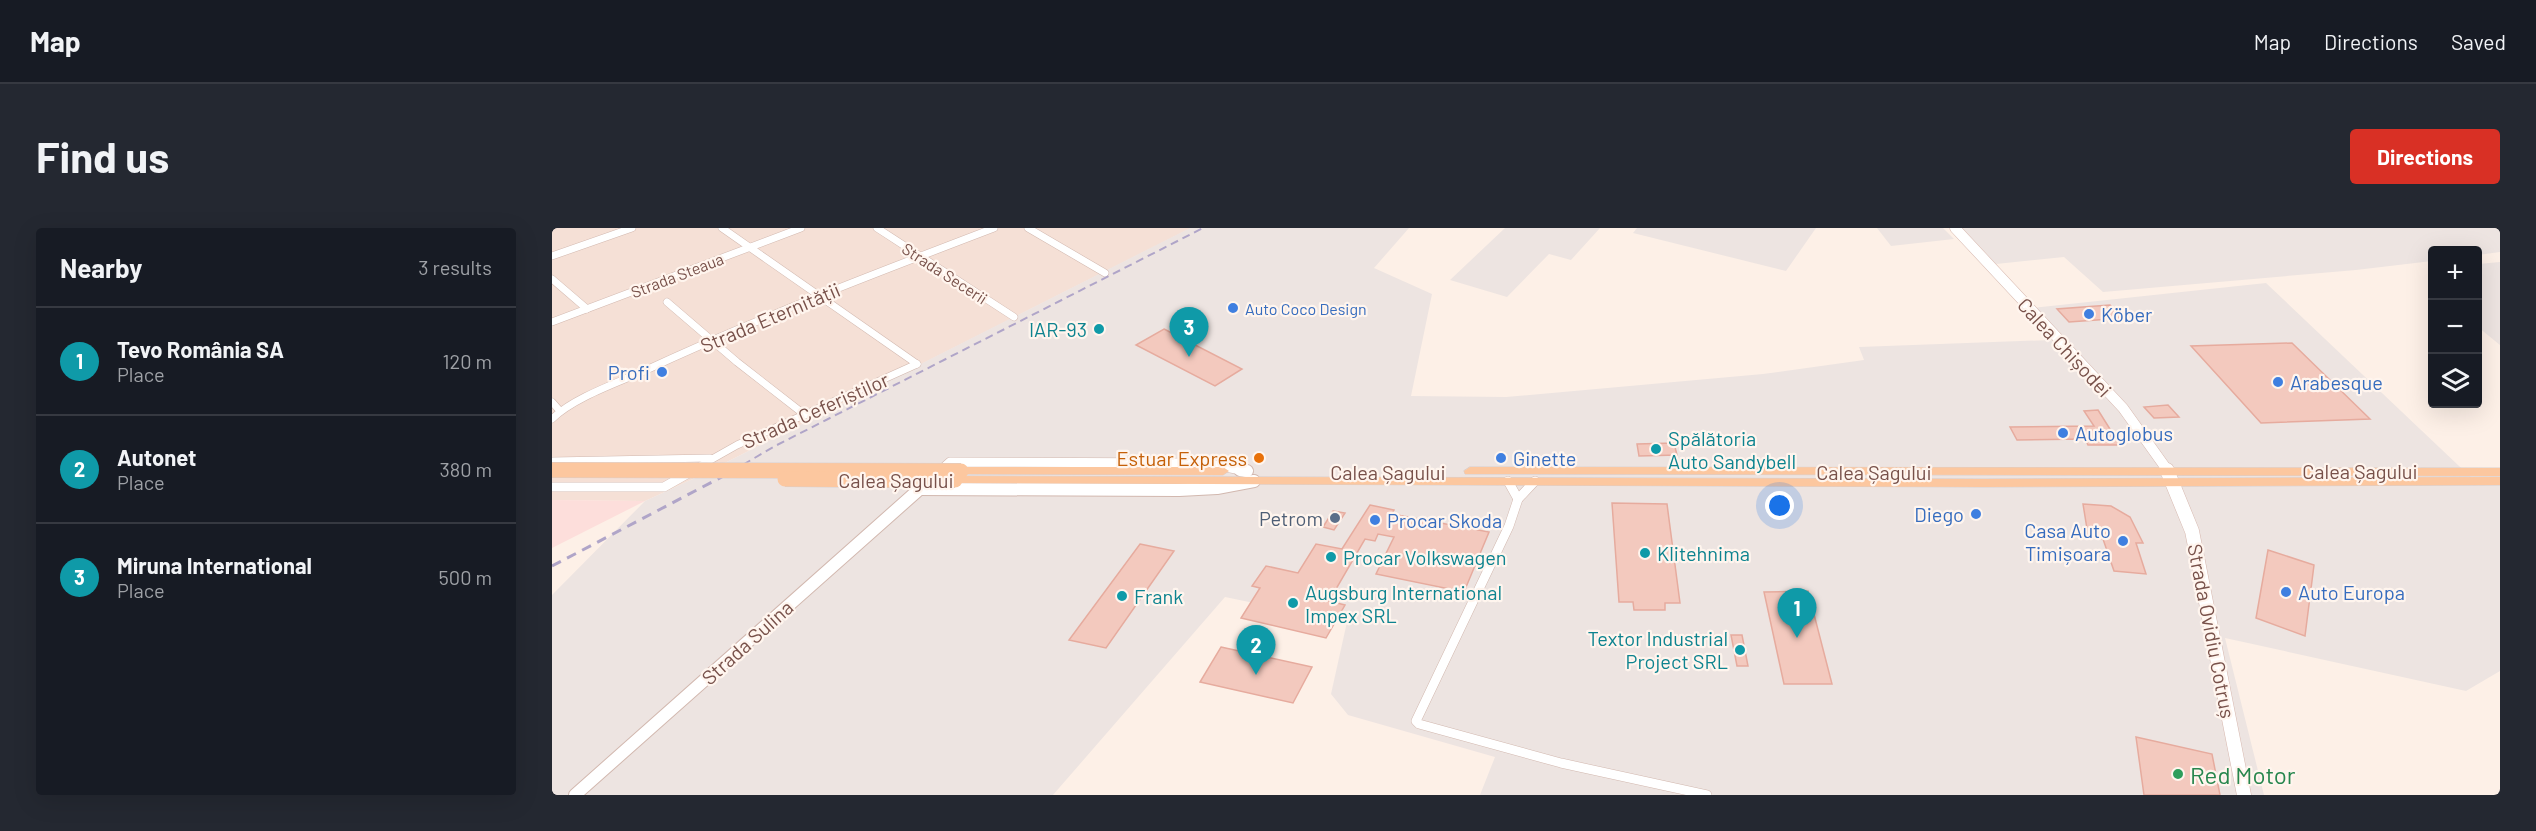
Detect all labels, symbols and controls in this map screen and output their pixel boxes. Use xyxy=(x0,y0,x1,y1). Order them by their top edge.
text: Map xyxy=(30,24,81,58)
text: Map xyxy=(2254,29,2291,54)
text: Directions xyxy=(2324,29,2418,54)
text: Saved xyxy=(2451,29,2506,54)
button: Directions xyxy=(2350,129,2500,184)
text: Find us xyxy=(36,131,169,181)
street label: Strada Secerii xyxy=(899,238,991,308)
map controls xyxy=(2428,246,2482,408)
button: + xyxy=(2428,246,2482,300)
street label: Strada Steaua xyxy=(628,249,726,301)
text: Nearby xyxy=(60,252,142,283)
text: 3 results xyxy=(418,255,492,279)
street label: Strada Eternității xyxy=(697,277,843,357)
street label: Calea Chișodei xyxy=(2013,292,2117,402)
place label: Auto Coco Design xyxy=(1245,299,1367,318)
button: − xyxy=(2428,300,2482,354)
marker: Auto Coco Design xyxy=(1226,301,1240,315)
place label: Köber xyxy=(2101,302,2152,326)
marker: Köber xyxy=(2082,307,2096,321)
pin: 3 xyxy=(1170,308,1208,357)
place label: IAR-93 xyxy=(1029,317,1087,341)
marker: IAR-93 xyxy=(1092,322,1106,336)
text: Tevo România SA xyxy=(117,336,284,362)
text: 1 xyxy=(76,349,83,373)
text: 120 m xyxy=(442,349,492,373)
button: layers xyxy=(2428,354,2482,408)
place label: Profi xyxy=(608,360,650,384)
text: Place xyxy=(117,362,165,386)
marker: Profi xyxy=(655,365,669,379)
street label: Strada Ceferiștilor xyxy=(738,367,892,453)
place label: Arabesque xyxy=(2290,370,2383,394)
marker: Arabesque xyxy=(2271,375,2285,389)
place label: Autoglobus xyxy=(2075,421,2173,445)
place label: Spălătoria Auto Sandybell xyxy=(1668,426,1796,473)
marker: Autoglobus xyxy=(2056,426,2070,440)
marker: Spălătoria Auto Sandybell xyxy=(1649,442,1663,456)
text: Autonet xyxy=(117,444,196,470)
place label: Estuar Express xyxy=(1117,446,1247,470)
place label: Ginette xyxy=(1513,446,1576,470)
marker: Estuar Express xyxy=(1252,451,1266,465)
marker: Ginette xyxy=(1494,451,1508,465)
text: 2 xyxy=(74,457,85,481)
text: 380 m xyxy=(439,457,492,481)
street label: Calea Șagului xyxy=(2302,459,2418,483)
street label: Calea Șagului xyxy=(1330,460,1446,484)
street label: Calea Șagului xyxy=(1816,460,1932,484)
street label: Calea Șagului xyxy=(838,468,954,492)
text: Place xyxy=(117,470,165,494)
your location xyxy=(1765,491,1794,520)
place label: Diego xyxy=(1914,502,1964,526)
place label: Petrom xyxy=(1259,506,1323,530)
marker: Diego xyxy=(1969,507,1983,521)
place label: Procar Skoda xyxy=(1387,508,1502,532)
marker: Petrom xyxy=(1328,511,1342,525)
marker: Procar Skoda xyxy=(1368,513,1382,527)
place label: Casa Auto Timișoara xyxy=(2024,518,2111,565)
marker: Casa Auto Timișoara xyxy=(2116,534,2130,548)
place label: Klitehnima xyxy=(1657,541,1750,565)
street label: Strada Ovidiu Cotruș xyxy=(2183,542,2241,720)
place label: Procar Volkswagen xyxy=(1343,545,1507,569)
marker: Klitehnima xyxy=(1638,546,1652,560)
marker: Procar Volkswagen xyxy=(1324,550,1338,564)
text: Miruna International xyxy=(117,552,312,578)
text: 3 xyxy=(74,565,85,589)
text: 500 m xyxy=(439,565,492,589)
text: Place xyxy=(117,578,165,602)
place label: Augsburg International Impex SRL xyxy=(1305,580,1502,627)
place label: Auto Europa xyxy=(2298,580,2405,604)
place label: Frank xyxy=(1134,584,1183,608)
marker: Auto Europa xyxy=(2279,585,2293,599)
pin: 1 xyxy=(1778,588,1816,638)
marker: Frank xyxy=(1115,589,1129,603)
street label: Strada Sulina xyxy=(696,595,798,689)
marker: Augsburg International Impex SRL xyxy=(1286,596,1300,610)
pin: 2 xyxy=(1236,626,1276,675)
place label: Textor Industrial Project SRL xyxy=(1587,626,1728,673)
marker: Textor Industrial Project SRL xyxy=(1733,643,1747,657)
place label: Red Motor xyxy=(2190,760,2296,789)
marker: Red Motor xyxy=(2171,767,2185,781)

